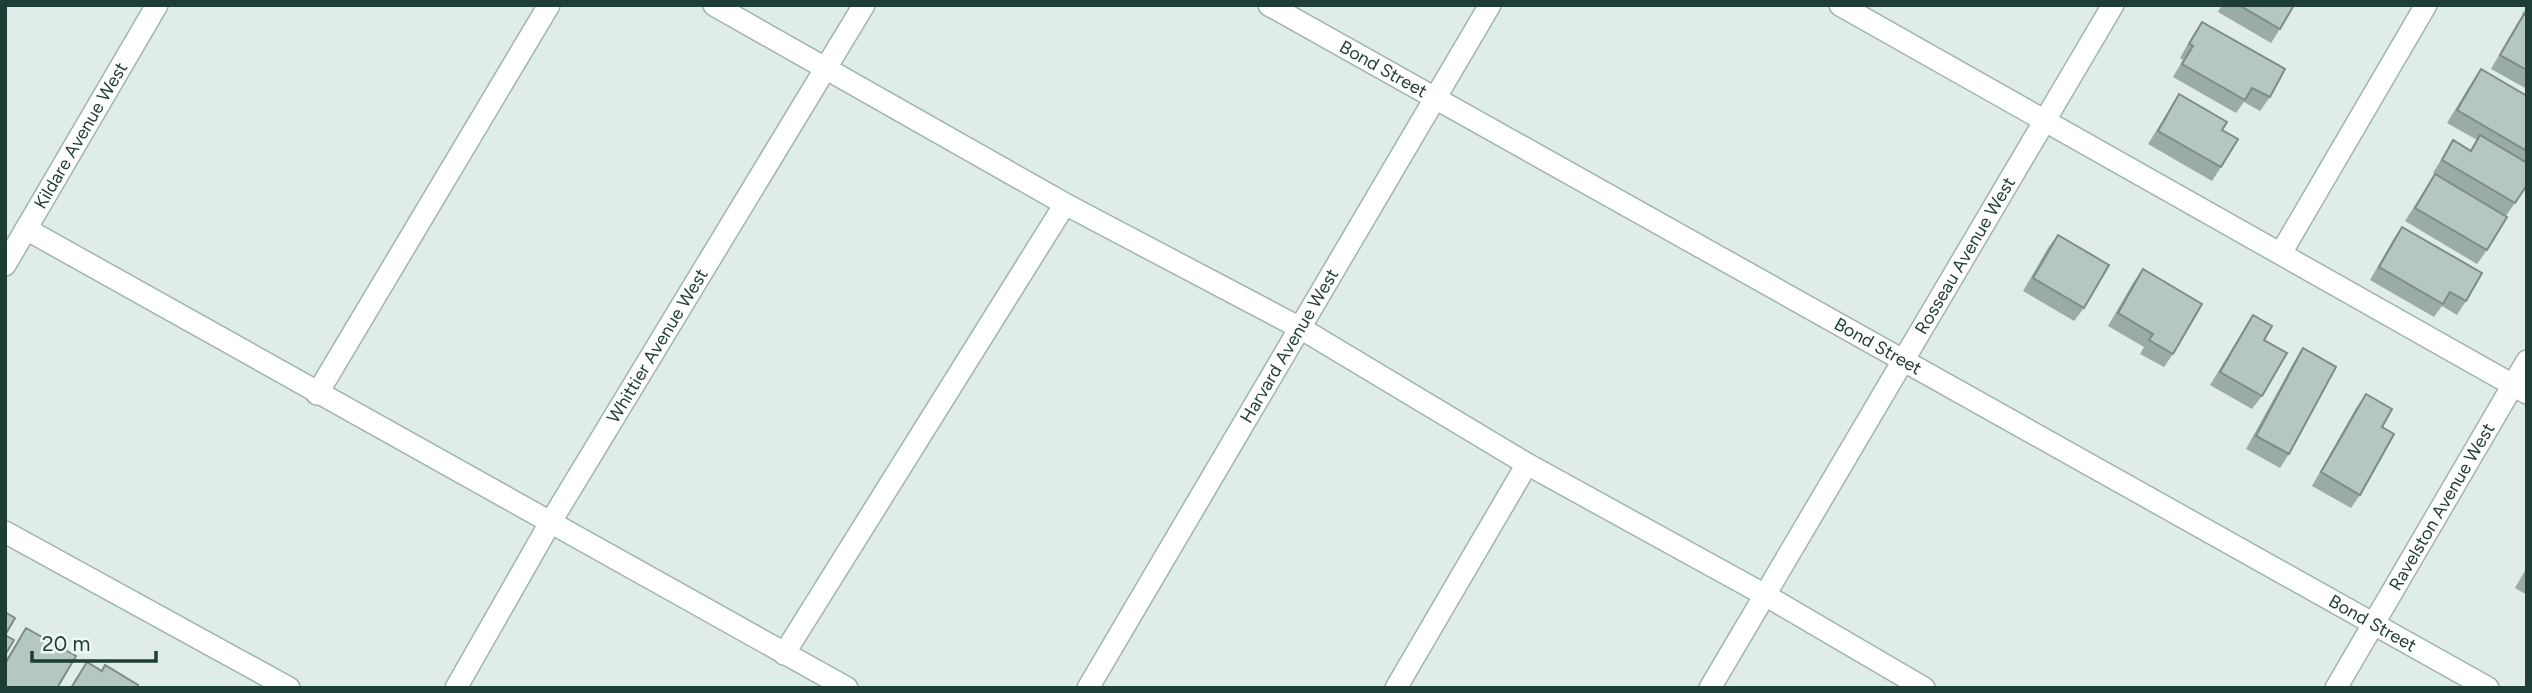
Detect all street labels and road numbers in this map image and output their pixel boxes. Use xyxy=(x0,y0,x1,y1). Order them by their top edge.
street label: Bond Street xyxy=(1336,36,1431,102)
street label: Kildare Avenue West xyxy=(29,58,132,213)
street label: Rosseau Avenue West xyxy=(1910,173,2020,338)
street label: Whittier Avenue West xyxy=(602,265,713,427)
street label: Harvard Avenue West xyxy=(1235,265,1343,427)
street label: Bond Street xyxy=(1830,313,1926,380)
street label: Ravelston Avenue West xyxy=(2384,419,2500,594)
street label: Bond Street xyxy=(2325,590,2420,657)

